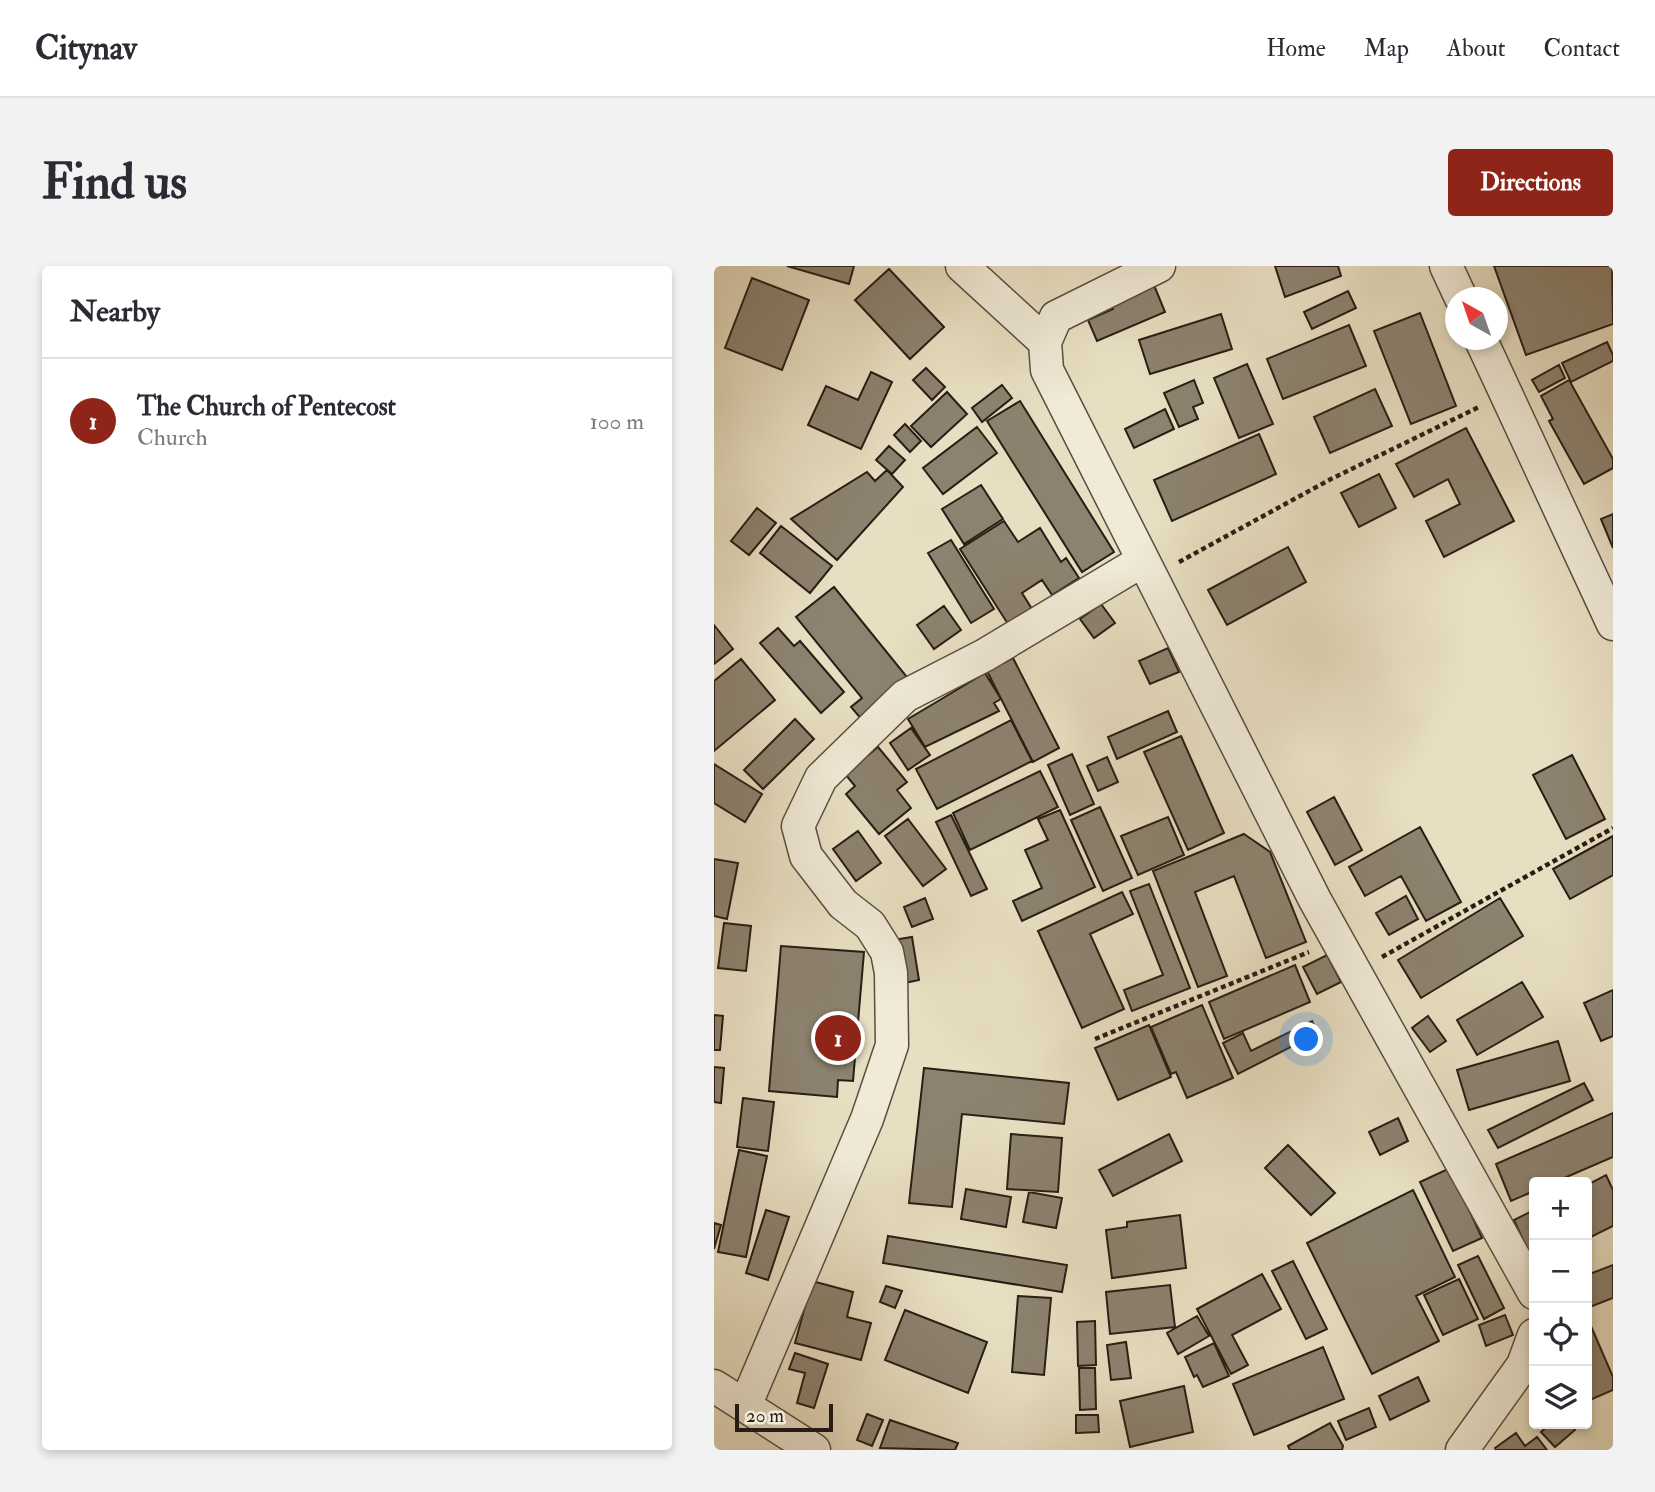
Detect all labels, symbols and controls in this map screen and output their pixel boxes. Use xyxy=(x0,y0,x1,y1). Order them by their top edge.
text: Citynav xyxy=(35,28,137,69)
text: Home xyxy=(1266,33,1326,64)
text: Map xyxy=(1364,33,1409,64)
text: About xyxy=(1447,33,1506,64)
text: Contact xyxy=(1544,33,1620,64)
button: Directions xyxy=(1448,149,1613,216)
text: Find us xyxy=(42,152,187,213)
north arrow xyxy=(1445,287,1508,350)
text: Nearby xyxy=(70,293,160,330)
text: The Church of Pentecost xyxy=(137,391,396,423)
text: 1 xyxy=(89,407,97,436)
text: 100 m xyxy=(590,407,644,436)
text: Church xyxy=(137,423,207,452)
pin: 1 xyxy=(815,1012,861,1064)
your location xyxy=(1289,1022,1323,1056)
map controls xyxy=(1529,1177,1592,1429)
button: + xyxy=(1529,1177,1592,1240)
button: − xyxy=(1529,1240,1592,1303)
button: locate xyxy=(1529,1303,1592,1366)
button: layers xyxy=(1529,1366,1592,1429)
scale bar xyxy=(735,1401,833,1433)
text: 20 m xyxy=(746,1404,784,1428)

